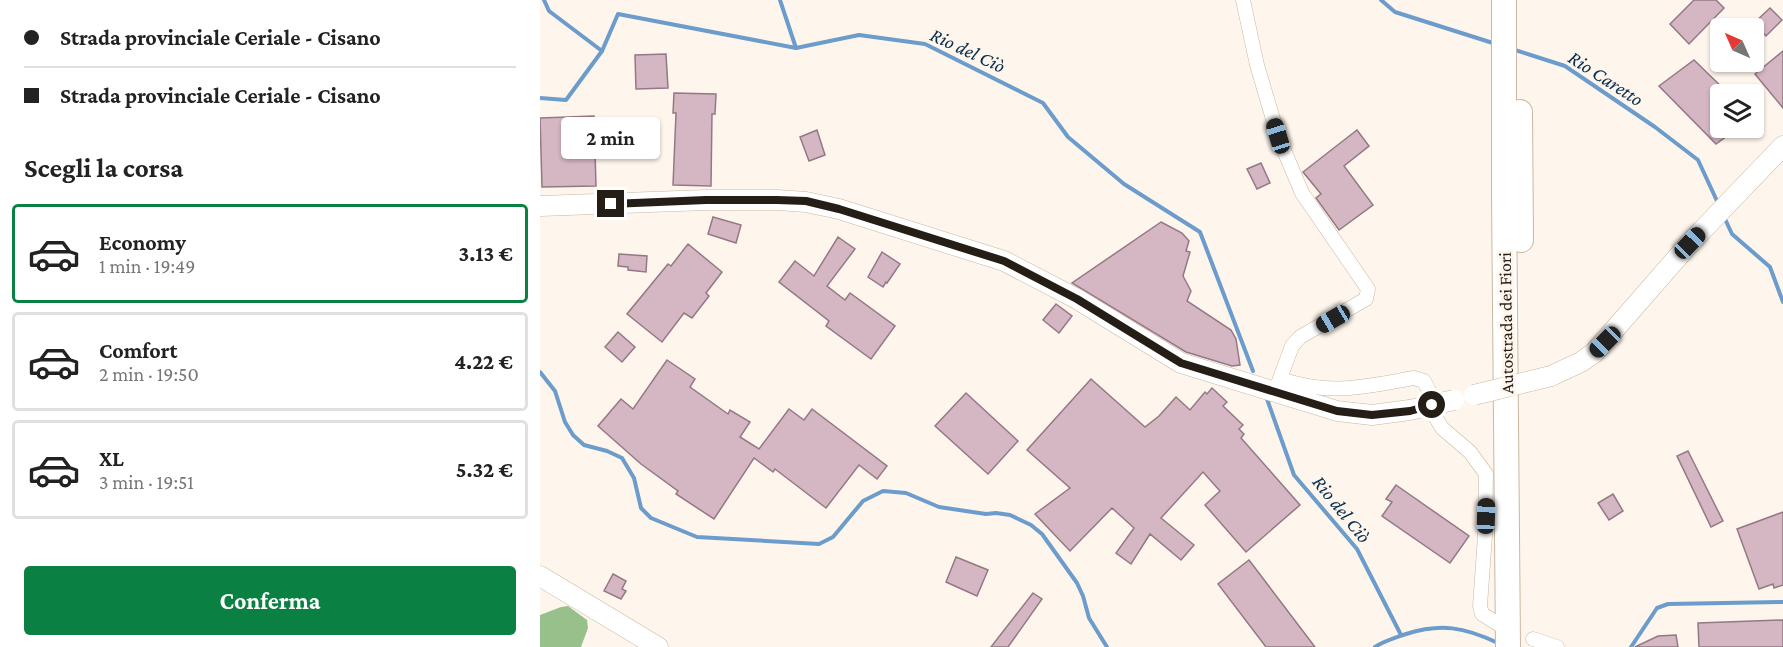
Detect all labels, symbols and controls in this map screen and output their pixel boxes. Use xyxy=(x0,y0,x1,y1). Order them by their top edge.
north arrow xyxy=(1710,18,1764,72)
map controls xyxy=(1710,18,1764,138)
water label: Rio del Ciò xyxy=(927,23,1009,77)
text: Strada provinciale Ceriale - Cisano xyxy=(60,25,381,50)
water label: Rio Caretto xyxy=(1565,46,1647,110)
text: Strada provinciale Ceriale - Cisano xyxy=(60,83,381,108)
button: layers xyxy=(1710,84,1764,138)
car xyxy=(1264,116,1292,156)
callout: 2 min xyxy=(562,117,661,159)
text: 2 min xyxy=(586,127,635,149)
text: Scegli la corsa xyxy=(24,153,183,183)
route end xyxy=(597,190,624,217)
car xyxy=(1671,224,1709,262)
icon: car xyxy=(27,227,81,281)
text: Economy xyxy=(99,230,186,255)
text: 3.13 € xyxy=(459,241,513,266)
street label: Autostrada dei Fiori xyxy=(1495,252,1517,394)
text: 1 min · 19:49 xyxy=(99,255,195,277)
car xyxy=(1313,302,1353,336)
car xyxy=(1586,323,1624,361)
icon: car xyxy=(27,335,81,389)
text: Comfort xyxy=(99,338,177,363)
text: 4.22 € xyxy=(454,349,513,374)
text: 2 min · 19:50 xyxy=(99,363,199,385)
route start xyxy=(1418,391,1445,418)
icon: car xyxy=(27,443,81,497)
text: XL xyxy=(99,446,124,471)
text: 5.32 € xyxy=(456,457,513,482)
text: 3 min · 19:51 xyxy=(99,471,194,493)
water label: Rio del Ciò xyxy=(1308,471,1376,547)
car xyxy=(1476,498,1496,534)
button: Conferma xyxy=(24,566,516,635)

